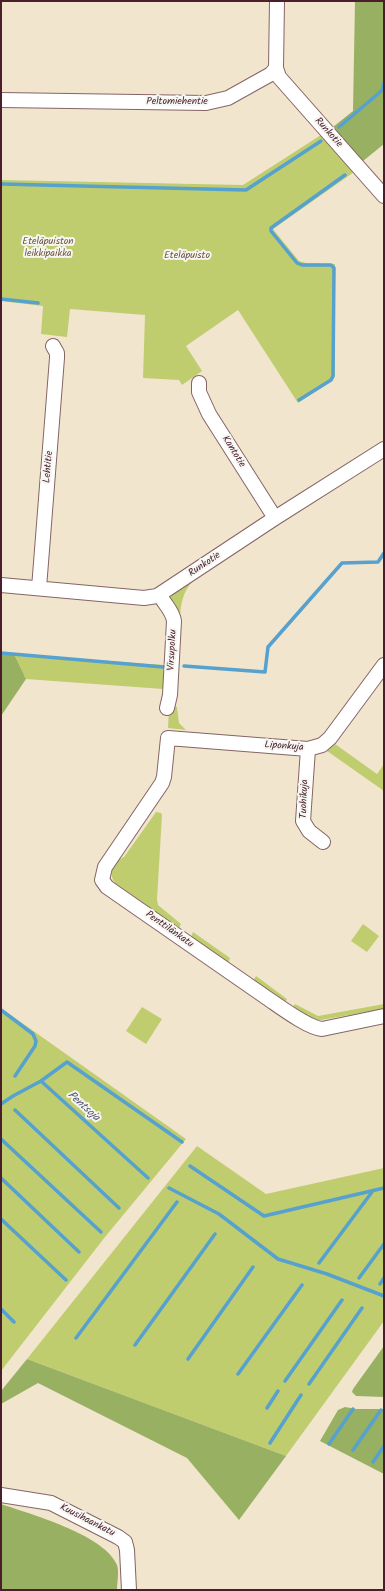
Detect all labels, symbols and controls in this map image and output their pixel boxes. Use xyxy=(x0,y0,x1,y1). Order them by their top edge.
street label: Peltomiehentie xyxy=(146,96,208,108)
street label: Runkotie xyxy=(312,116,344,150)
park label: Eteläpuiston leikkipaikka xyxy=(22,236,74,260)
park label: Eteläpuisto xyxy=(164,250,210,262)
street label: Kantotie xyxy=(219,434,247,470)
street label: Lehtitie xyxy=(42,450,56,484)
street label: Runkotie xyxy=(187,550,223,580)
street label: Virsupolku xyxy=(166,629,180,671)
street label: Liponkuja xyxy=(264,740,304,754)
street label: Tuohikuja xyxy=(298,779,312,819)
street label: Penttilänkatu xyxy=(143,909,195,951)
water label: Pentsoja xyxy=(64,1089,102,1125)
street label: Kuusihaankatu xyxy=(57,1502,117,1540)

